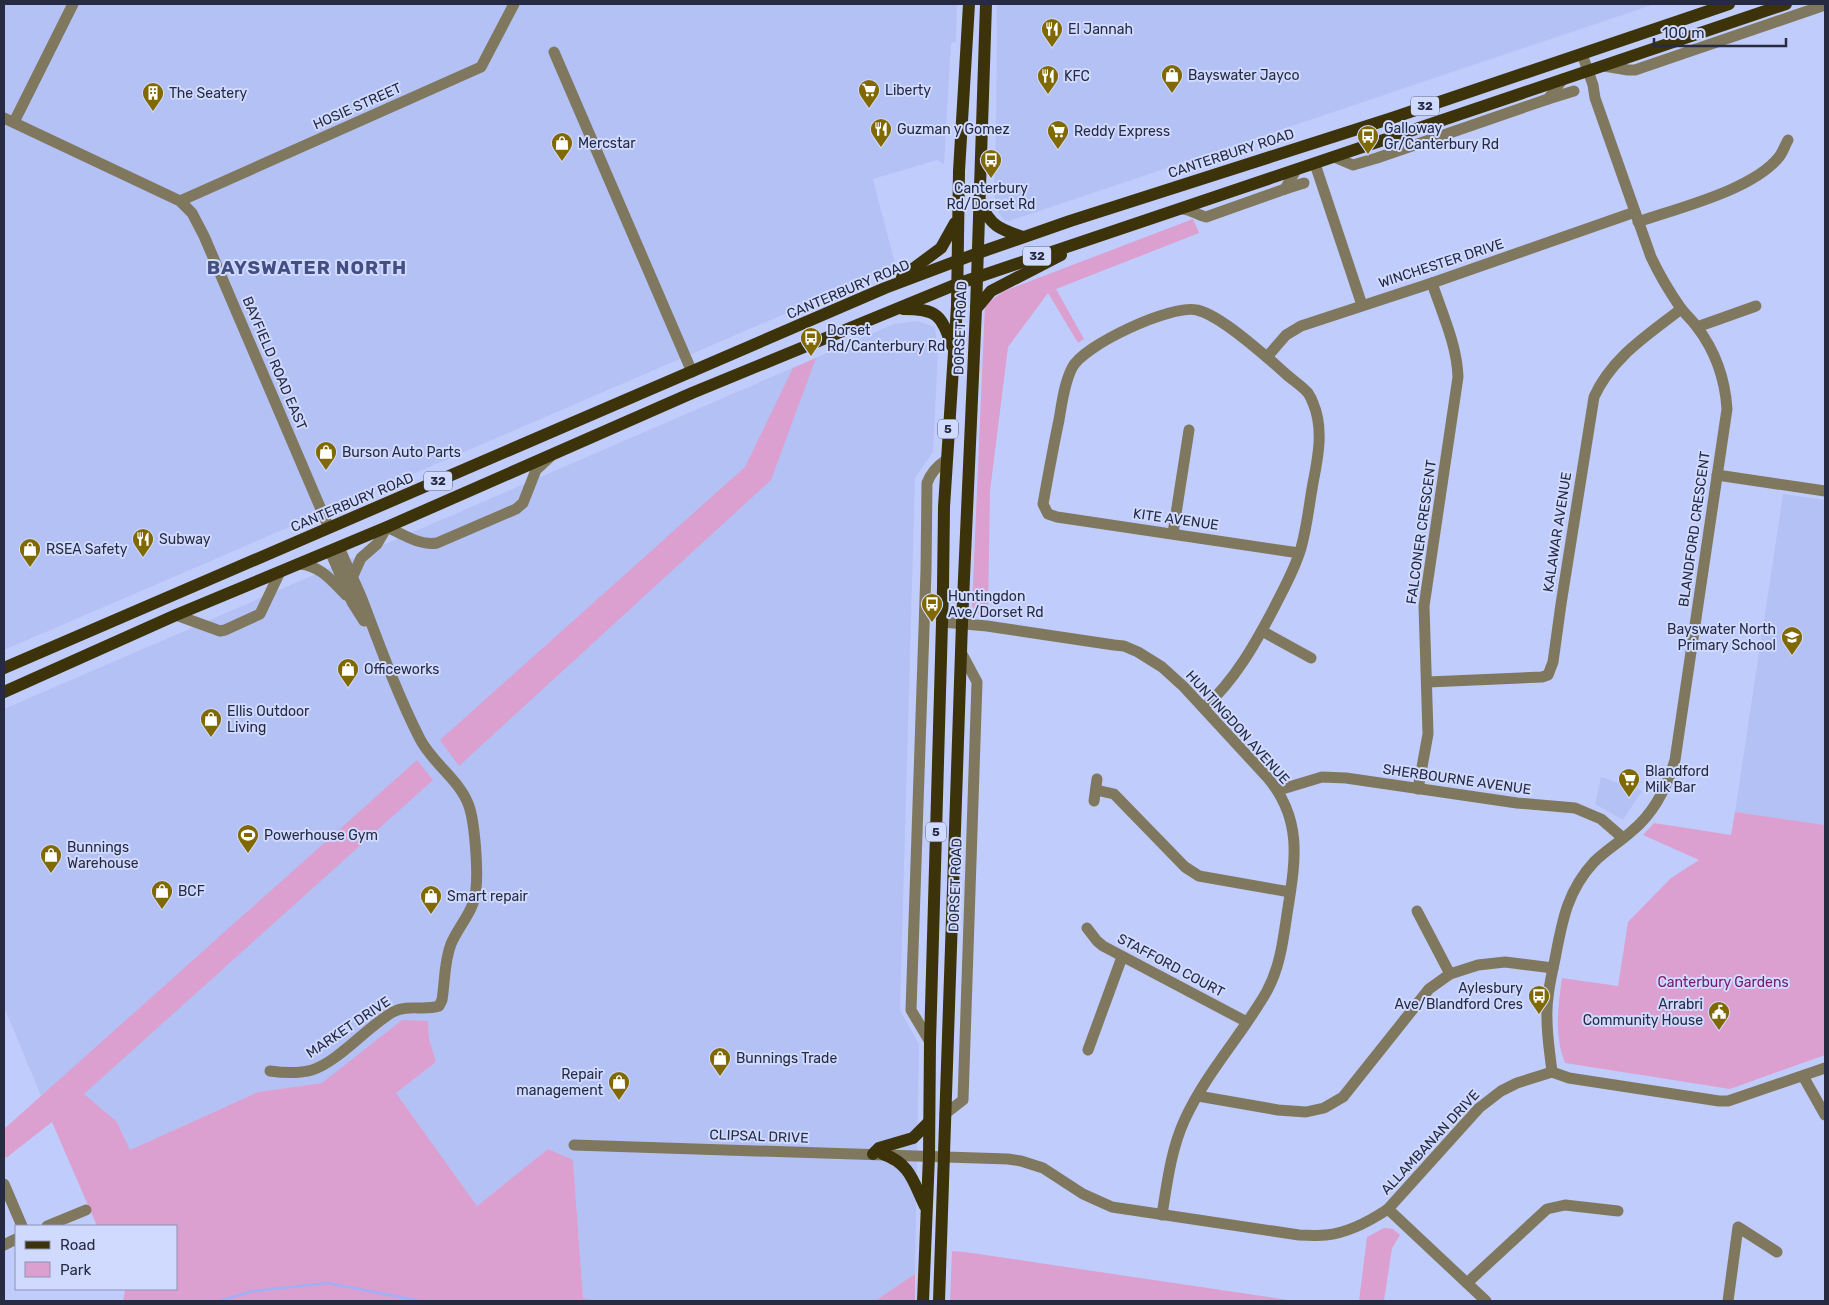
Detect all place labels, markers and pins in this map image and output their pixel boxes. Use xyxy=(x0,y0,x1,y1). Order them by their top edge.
restaurant icon: El Jannah xyxy=(1040,17,1064,48)
place label: El Jannah xyxy=(1068,21,1133,38)
shop icon: Bayswater Jayco xyxy=(1160,63,1184,94)
restaurant icon: KFC xyxy=(1036,64,1060,95)
place label: Bayswater Jayco xyxy=(1188,67,1299,84)
place label: KFC xyxy=(1064,68,1090,85)
supermarket icon: Liberty xyxy=(857,78,881,109)
building icon: The Seatery xyxy=(141,81,165,112)
place label: Liberty xyxy=(885,82,931,99)
place label: The Seatery xyxy=(169,85,247,102)
restaurant icon: Guzman y Gomez xyxy=(869,117,893,148)
supermarket icon: Reddy Express xyxy=(1046,119,1070,150)
place label: Galloway Gr/Canterbury Rd xyxy=(1384,120,1499,153)
place label: Guzman y Gomez xyxy=(897,121,1010,138)
place label: Reddy Express xyxy=(1074,123,1170,140)
bus stop icon: Galloway Gr/Canterbury Rd xyxy=(1356,124,1380,155)
shop icon: Mercstar xyxy=(550,131,574,162)
place label: Mercstar xyxy=(578,135,636,152)
bus stop icon: Canterbury Rd/Dorset Rd xyxy=(979,148,1003,179)
place label: Canterbury Rd/Dorset Rd xyxy=(947,180,1035,213)
place label: Dorset Rd/Canterbury Rd xyxy=(827,322,945,355)
bus stop icon: Dorset Rd/Canterbury Rd xyxy=(799,326,823,357)
shop icon: Burson Auto Parts xyxy=(314,440,338,471)
place label: Burson Auto Parts xyxy=(342,444,461,461)
restaurant icon: Subway xyxy=(131,527,155,558)
place label: Subway xyxy=(159,531,211,548)
shop icon: RSEA Safety xyxy=(18,537,42,568)
place label: RSEA Safety xyxy=(46,541,128,558)
place label: Huntingdon Ave/Dorset Rd xyxy=(948,588,1044,621)
bus stop icon: Huntingdon Ave/Dorset Rd xyxy=(920,592,944,623)
place label: Bayswater North Primary School xyxy=(1667,621,1776,654)
school or university icon: Bayswater North Primary School xyxy=(1780,625,1804,656)
shop icon: Officeworks xyxy=(336,657,360,688)
place label: Officeworks xyxy=(364,661,439,678)
place label: Ellis Outdoor Living xyxy=(227,703,310,736)
shop icon: Ellis Outdoor Living xyxy=(199,707,223,738)
place label: Blandford Milk Bar xyxy=(1645,763,1709,796)
supermarket icon: Blandford Milk Bar xyxy=(1617,767,1641,798)
sports icon: Powerhouse Gym xyxy=(236,823,260,854)
place label: Powerhouse Gym xyxy=(264,827,378,844)
place label: Bunnings Warehouse xyxy=(67,839,139,872)
shop icon: Bunnings Warehouse xyxy=(39,843,63,874)
shop icon: BCF xyxy=(150,879,174,910)
place label: BCF xyxy=(178,883,205,900)
shop icon: Smart repair xyxy=(419,884,443,915)
place label: Smart repair xyxy=(447,888,529,905)
place label: Aylesbury Ave/Blandford Cres xyxy=(1395,980,1523,1013)
bus stop icon: Aylesbury Ave/Blandford Cres xyxy=(1527,984,1551,1015)
place label: Arrabri Community House xyxy=(1583,996,1703,1029)
public building icon: Arrabri Community House xyxy=(1707,1000,1731,1031)
shop icon: Bunnings Trade xyxy=(708,1046,732,1077)
place label: Bunnings Trade xyxy=(736,1050,837,1067)
place label: Repair management xyxy=(516,1066,604,1099)
shop icon: Repair management xyxy=(607,1070,631,1101)

